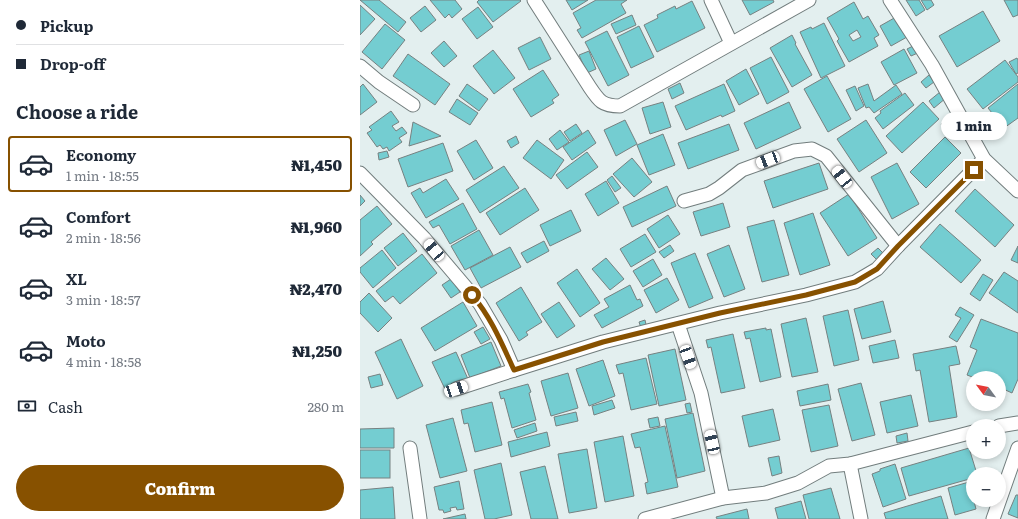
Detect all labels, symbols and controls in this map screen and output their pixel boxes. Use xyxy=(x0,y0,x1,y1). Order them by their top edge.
text: Pickup xyxy=(40,14,93,37)
text: Drop-off xyxy=(40,52,105,75)
text: Choose a ride xyxy=(16,98,138,125)
callout: 1 min xyxy=(941,112,1007,140)
text: 1 min xyxy=(956,116,992,135)
text: Economy xyxy=(66,143,136,166)
icon: car xyxy=(18,146,54,182)
car xyxy=(755,150,781,170)
text: ₦1,450 xyxy=(291,153,342,176)
route end xyxy=(965,161,983,179)
car xyxy=(830,164,854,190)
text: 1 min · 18:55 xyxy=(66,166,139,185)
text: Comfort xyxy=(66,205,131,228)
icon: car xyxy=(18,208,54,244)
text: ₦1,960 xyxy=(290,215,342,238)
text: 2 min · 18:56 xyxy=(66,228,141,247)
car xyxy=(422,237,446,263)
text: XL xyxy=(66,267,87,290)
icon: car xyxy=(18,270,54,306)
text: ₦2,470 xyxy=(290,277,342,300)
route start xyxy=(463,286,481,304)
text: 3 min · 18:57 xyxy=(66,290,141,309)
text: Moto xyxy=(66,329,106,352)
icon: car xyxy=(18,332,54,368)
text: ₦1,250 xyxy=(292,339,342,362)
car xyxy=(678,344,698,370)
text: 4 min · 18:58 xyxy=(66,352,141,371)
north arrow xyxy=(966,371,1006,411)
map controls xyxy=(966,371,1006,507)
car xyxy=(443,379,469,399)
icon: cash xyxy=(16,395,38,417)
text: Cash xyxy=(48,395,83,418)
text: 280 m xyxy=(308,397,344,416)
button: + xyxy=(966,419,1006,459)
car xyxy=(703,429,721,455)
button: Confirm xyxy=(16,465,344,511)
button: − xyxy=(966,467,1006,507)

